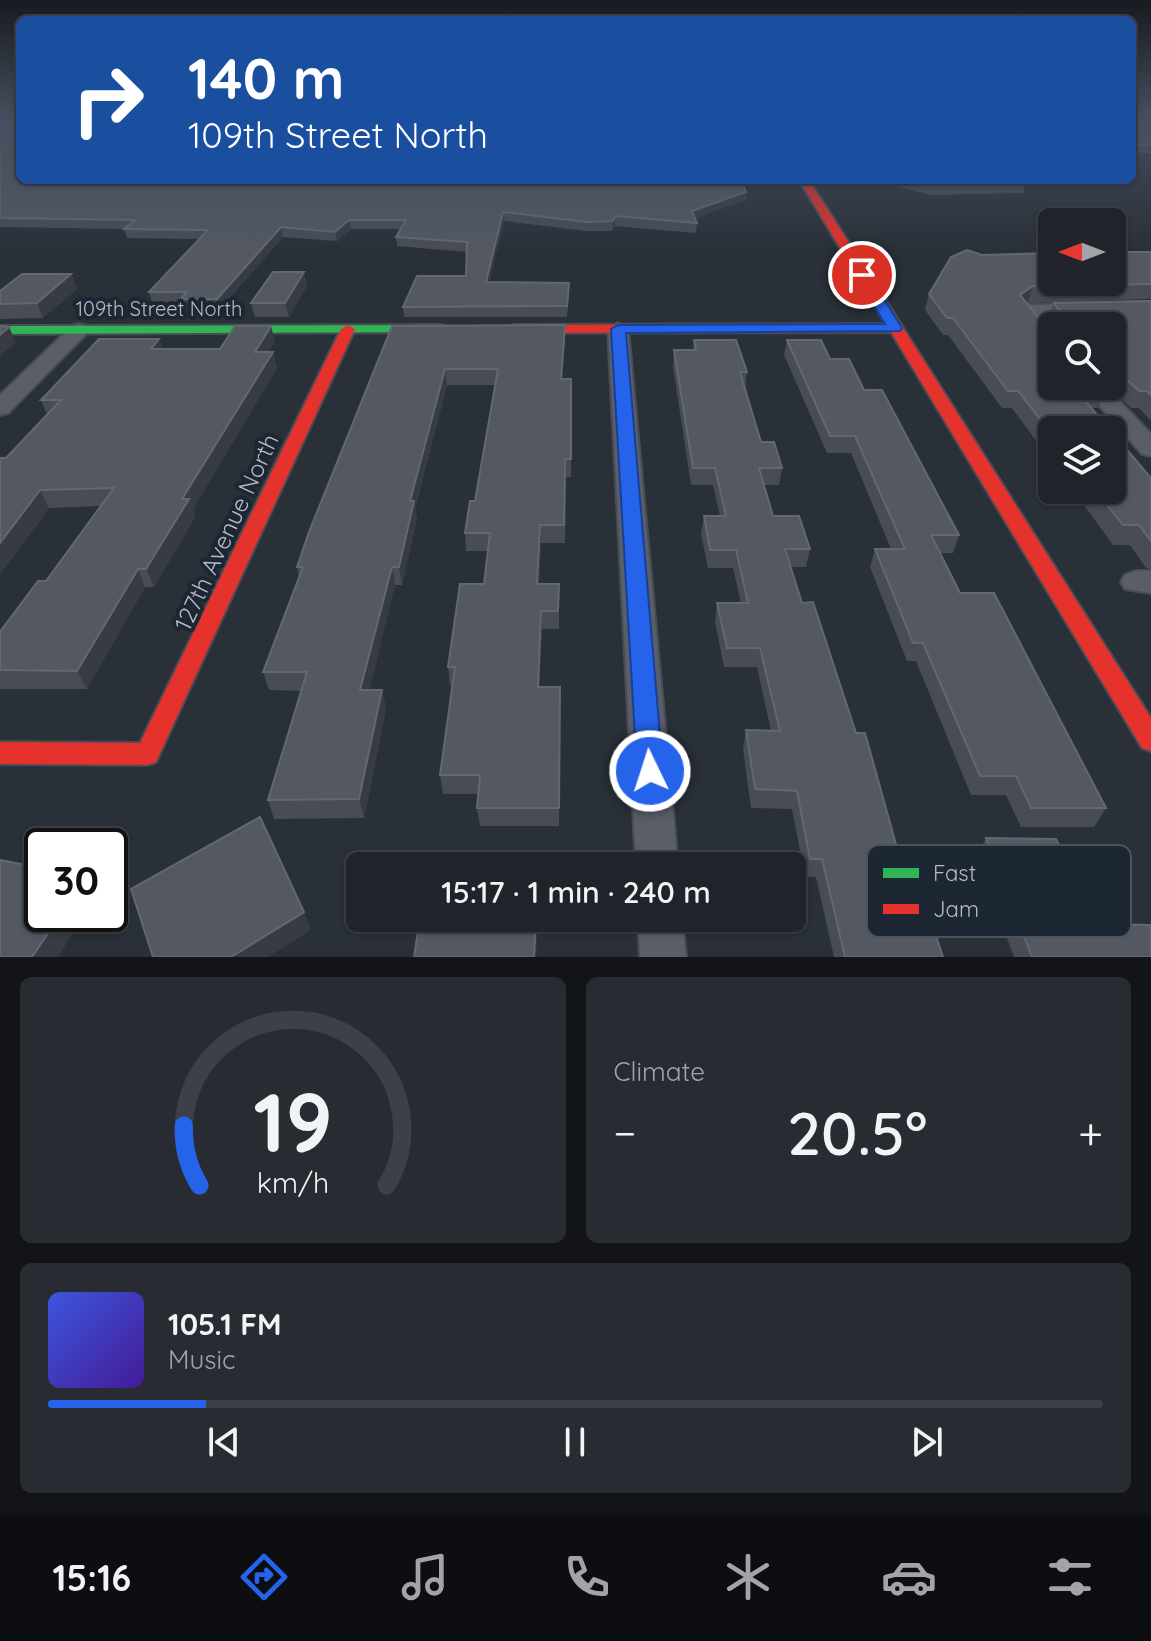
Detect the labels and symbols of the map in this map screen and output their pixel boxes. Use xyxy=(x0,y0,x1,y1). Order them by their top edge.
north arrow xyxy=(1038,208,1126,296)
pin xyxy=(828,241,896,309)
street label: 109th Street North xyxy=(76,296,242,321)
street label: 127th Avenue North xyxy=(167,429,285,635)
position arrow xyxy=(608,729,692,813)
speed limit sign: 30 xyxy=(24,828,128,932)
legend xyxy=(867,845,1131,937)
text: Fast xyxy=(933,859,976,887)
text: Jam xyxy=(933,895,979,923)

